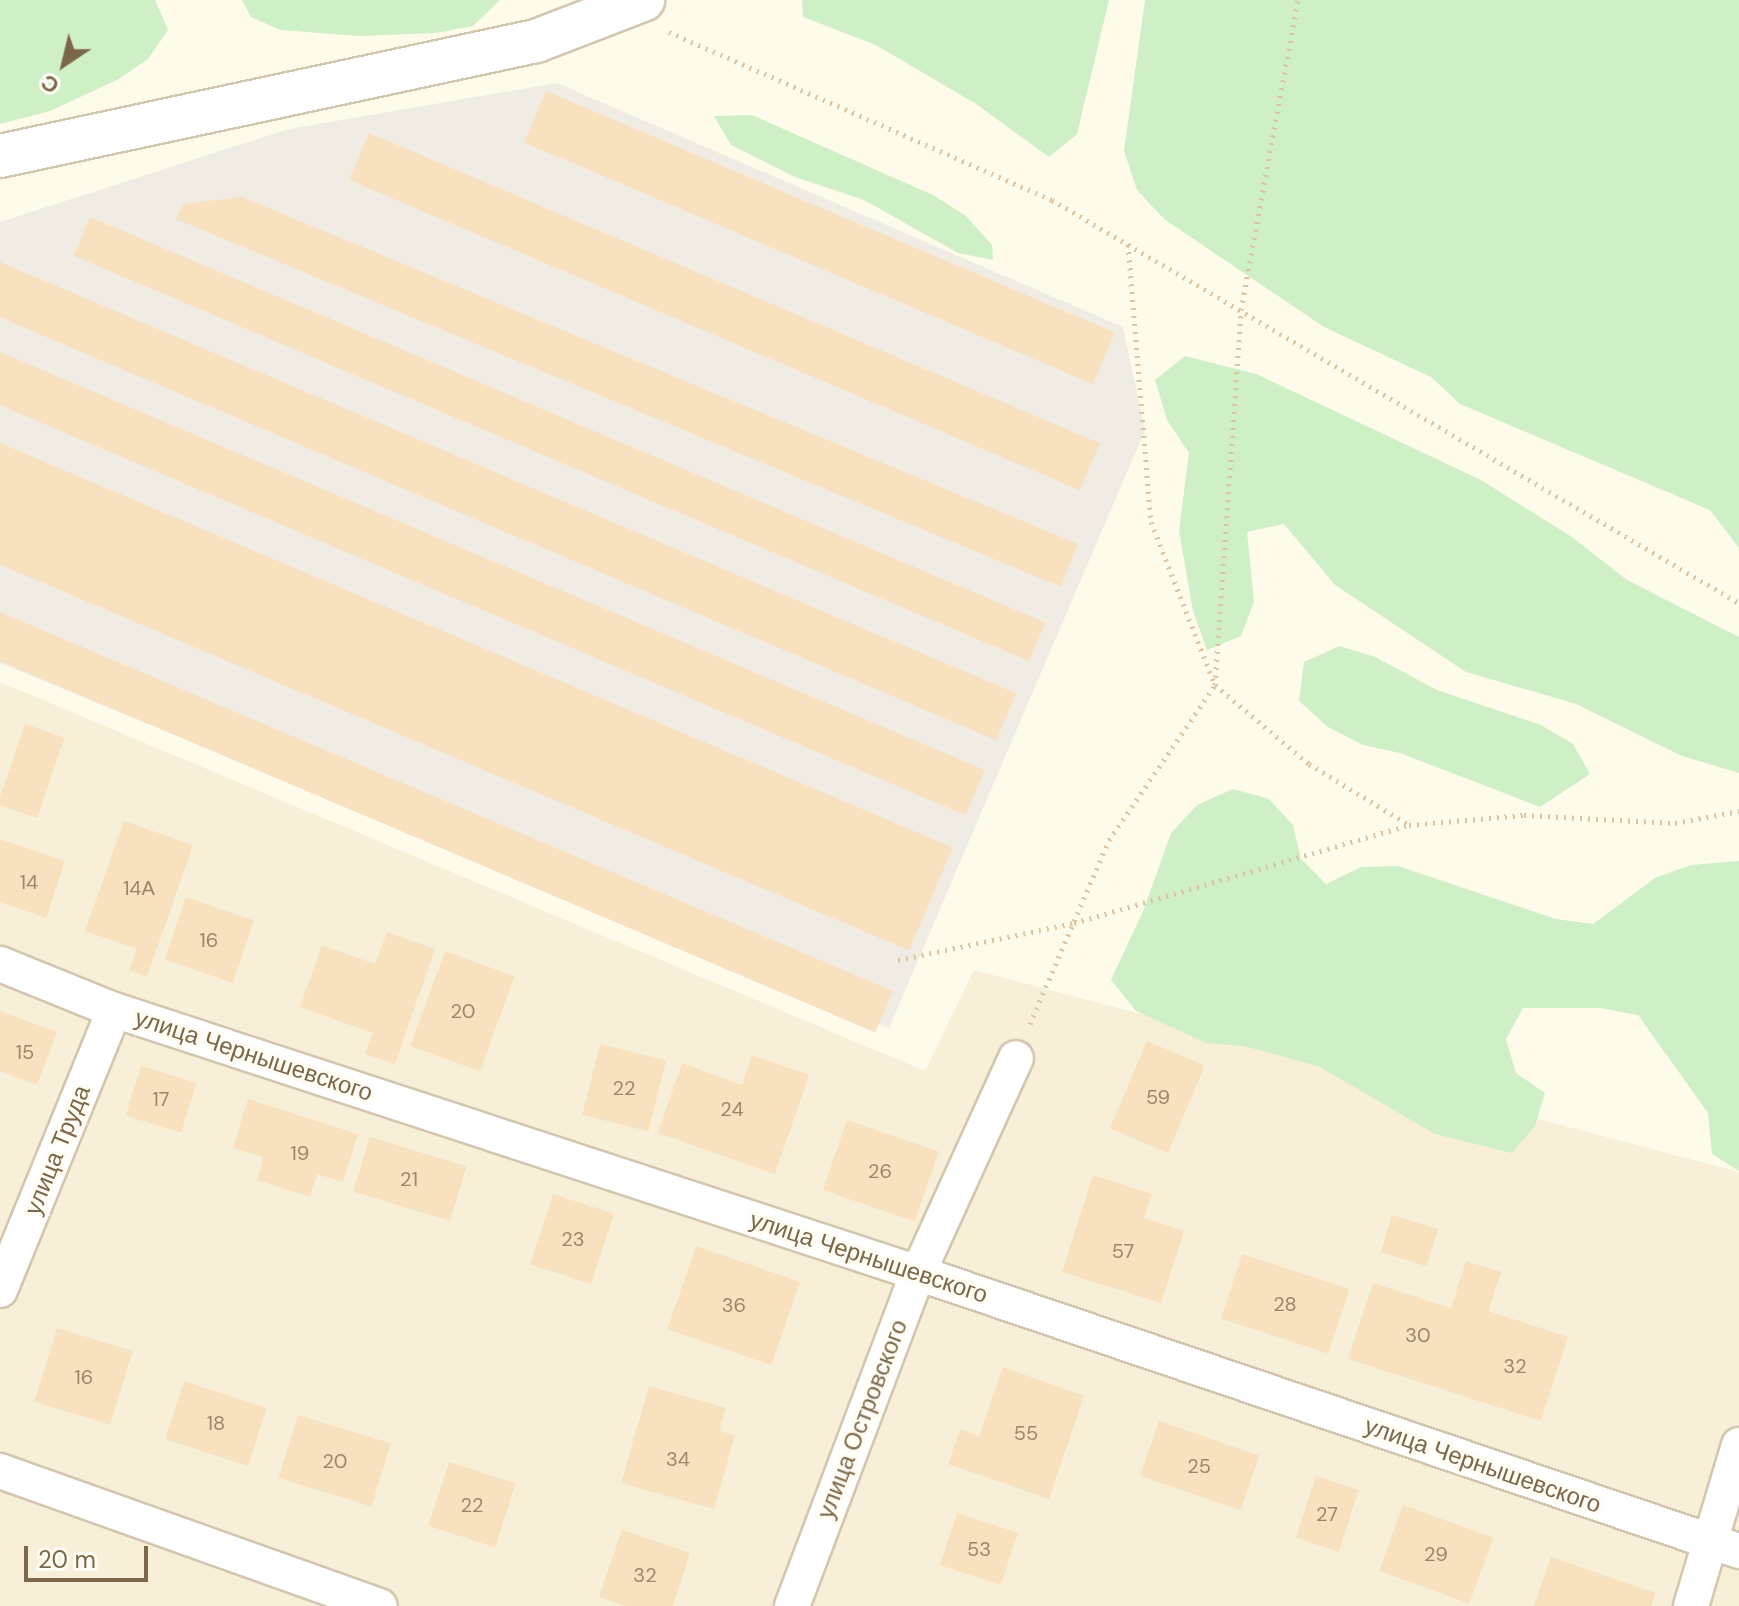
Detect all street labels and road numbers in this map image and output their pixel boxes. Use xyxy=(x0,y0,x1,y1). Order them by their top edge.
street label: улица Чернышевского xyxy=(131,1003,377,1107)
street label: улица Труда xyxy=(18,1081,96,1219)
street label: улица Чернышевского xyxy=(746,1205,992,1309)
street label: улица Островского xyxy=(811,1315,913,1523)
street label: улица Чернышевского xyxy=(1361,1411,1605,1519)

